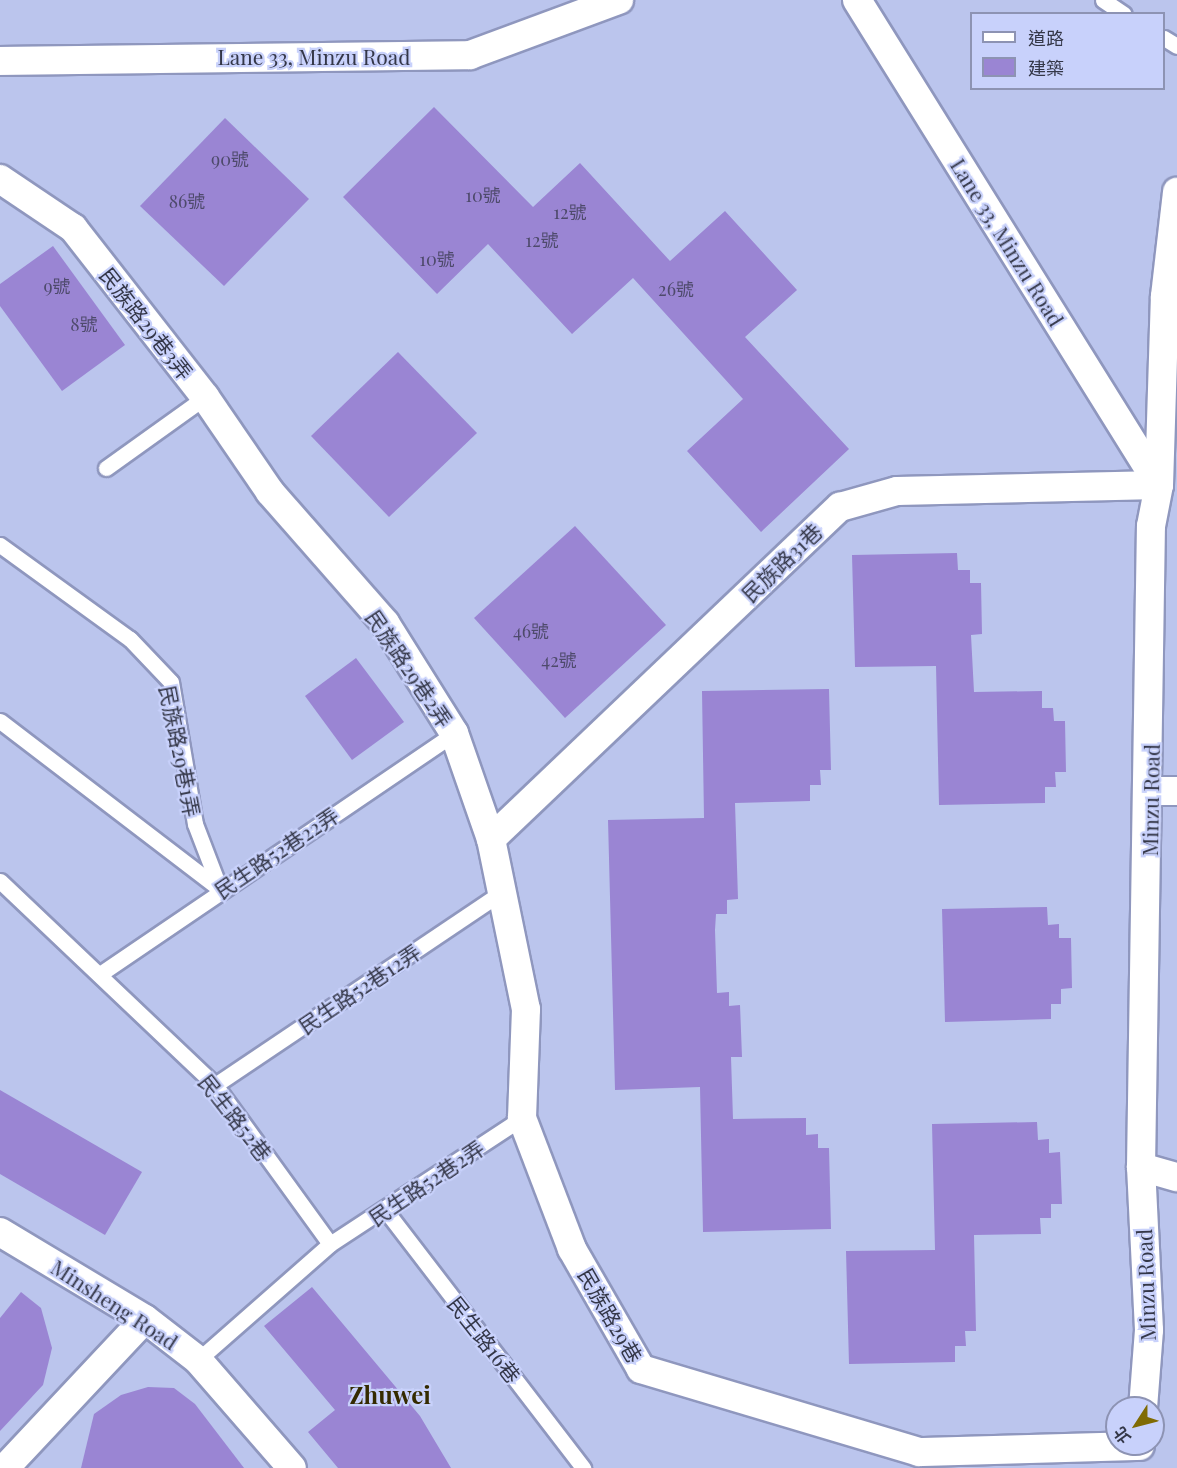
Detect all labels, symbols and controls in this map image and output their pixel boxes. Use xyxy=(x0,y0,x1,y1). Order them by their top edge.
legend xyxy=(970,12,1165,90)
text: 道路 xyxy=(1028,26,1064,50)
street label: Lane 33, Minzu Road xyxy=(217,43,411,69)
text: 建築 xyxy=(1028,56,1064,80)
house number: 90號 xyxy=(211,148,249,170)
street label: Lane 33, Minzu Road xyxy=(946,153,1070,331)
house number: 10號 xyxy=(465,184,501,206)
house number: 86號 xyxy=(169,190,205,212)
house number: 12號 xyxy=(553,201,587,223)
house number: 12號 xyxy=(525,229,559,251)
house number: 10號 xyxy=(419,248,455,270)
street label: 民族路29巷3弄 xyxy=(95,262,199,384)
house number: 9號 xyxy=(43,275,71,297)
house number: 26號 xyxy=(658,278,694,300)
house number: 8號 xyxy=(70,313,98,335)
street label: 民族路31巷 xyxy=(736,518,826,606)
street label: 民族路29巷2弄 xyxy=(362,605,458,731)
house number: 46號 xyxy=(513,620,549,642)
house number: 42號 xyxy=(541,649,577,671)
street label: 民族路29巷1弄 xyxy=(156,683,206,819)
street label: Minzu Road xyxy=(1136,744,1164,856)
street label: 民生路52巷22弄 xyxy=(209,801,343,903)
street label: 民生路52巷12弄 xyxy=(293,938,425,1038)
street label: 民生路52巷 xyxy=(194,1069,278,1165)
street label: 民生路52巷2弄 xyxy=(363,1134,489,1230)
street label: Minzu Road xyxy=(1130,1229,1160,1341)
street label: Minsheng Road xyxy=(47,1254,183,1354)
street label: 民族路29巷 xyxy=(574,1263,648,1367)
street label: 民生路16巷 xyxy=(443,1291,527,1387)
district label: Zhuwei xyxy=(349,1381,431,1409)
north arrow xyxy=(1105,1396,1165,1456)
text: 北 xyxy=(1108,1423,1135,1448)

